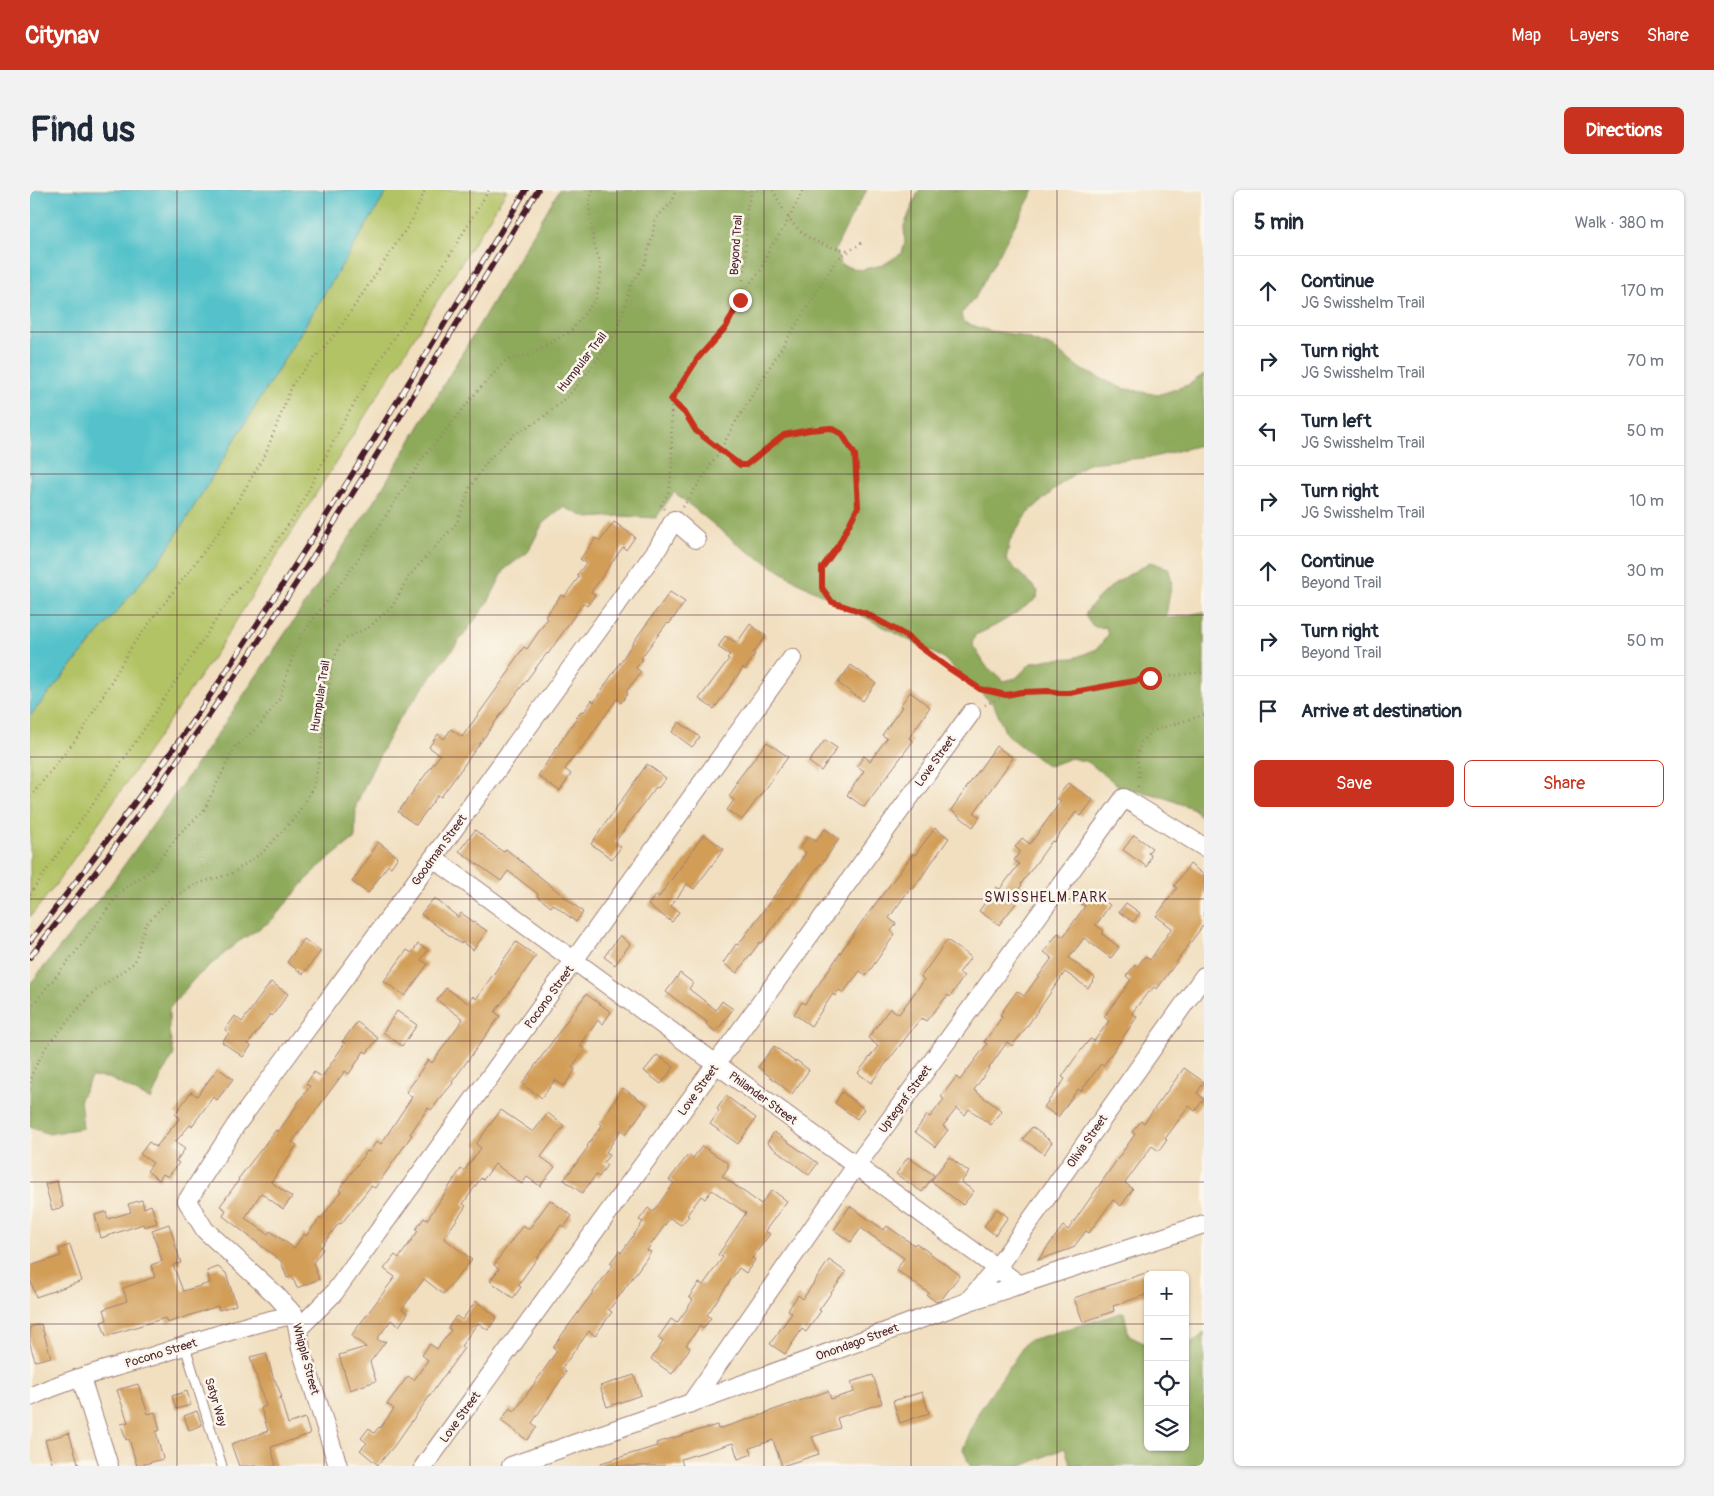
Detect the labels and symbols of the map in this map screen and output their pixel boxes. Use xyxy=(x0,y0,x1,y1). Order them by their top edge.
street label: Beyond Trail xyxy=(727,214,746,276)
route end xyxy=(729,289,752,312)
street label: Humpular Trail xyxy=(554,329,611,395)
street label: Humpular Trail xyxy=(307,659,334,733)
route start xyxy=(1139,667,1162,690)
street label: Love Street xyxy=(912,733,959,790)
street label: Goodman Street xyxy=(408,812,470,889)
district label: SWISSHELM PARK xyxy=(984,889,1108,906)
street label: Pocono Street xyxy=(522,963,577,1032)
street label: Love Street xyxy=(675,1062,722,1119)
street label: Uptegraf Street xyxy=(876,1062,935,1136)
street label: Philander Street xyxy=(726,1069,800,1128)
street label: Olivia Street xyxy=(1064,1112,1111,1171)
street label: Onondago Street xyxy=(814,1321,901,1364)
street label: Whipple Street xyxy=(289,1322,322,1397)
street label: Pocono Street xyxy=(124,1335,199,1371)
street label: Satyr Way xyxy=(201,1376,230,1428)
street label: Love Street xyxy=(437,1389,484,1446)

